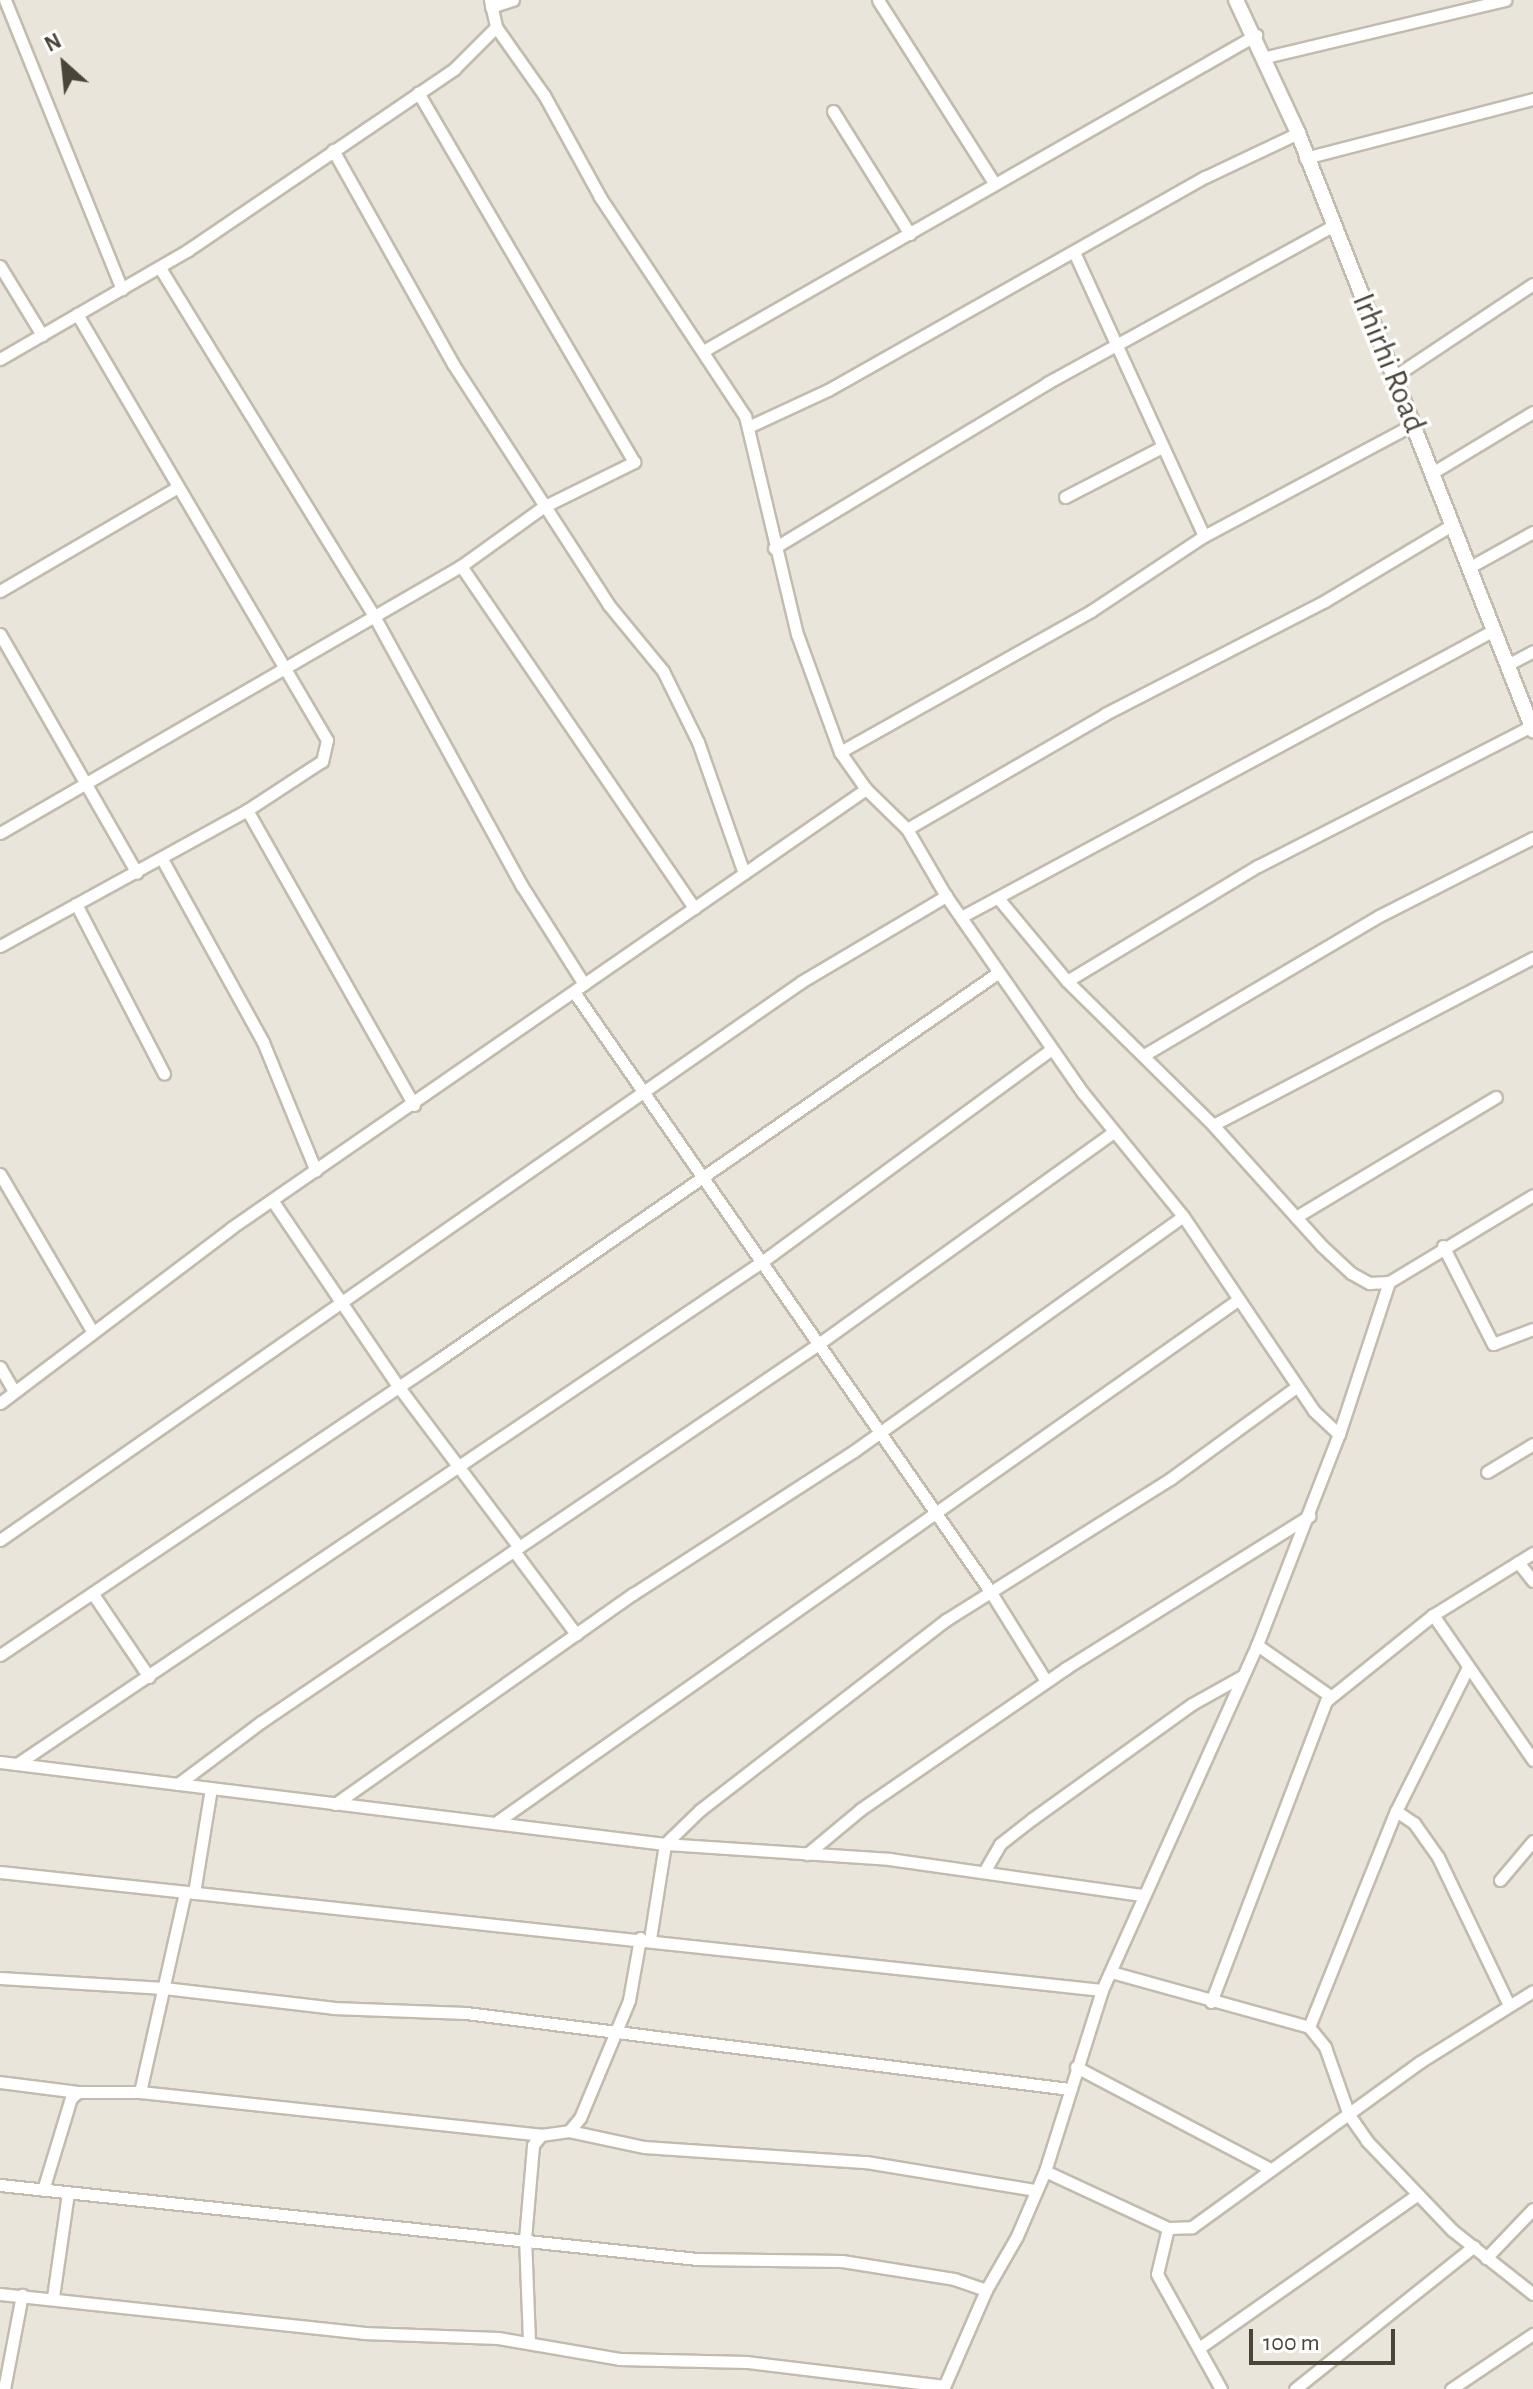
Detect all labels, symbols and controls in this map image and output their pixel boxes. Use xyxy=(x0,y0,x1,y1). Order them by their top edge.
north arrow xyxy=(24,24,104,104)
text: N xyxy=(41,29,65,56)
street label: Irhirhi Road xyxy=(1344,288,1434,438)
scale bar xyxy=(1253,2313,1399,2363)
text: 100 m xyxy=(1263,2331,1320,2355)

